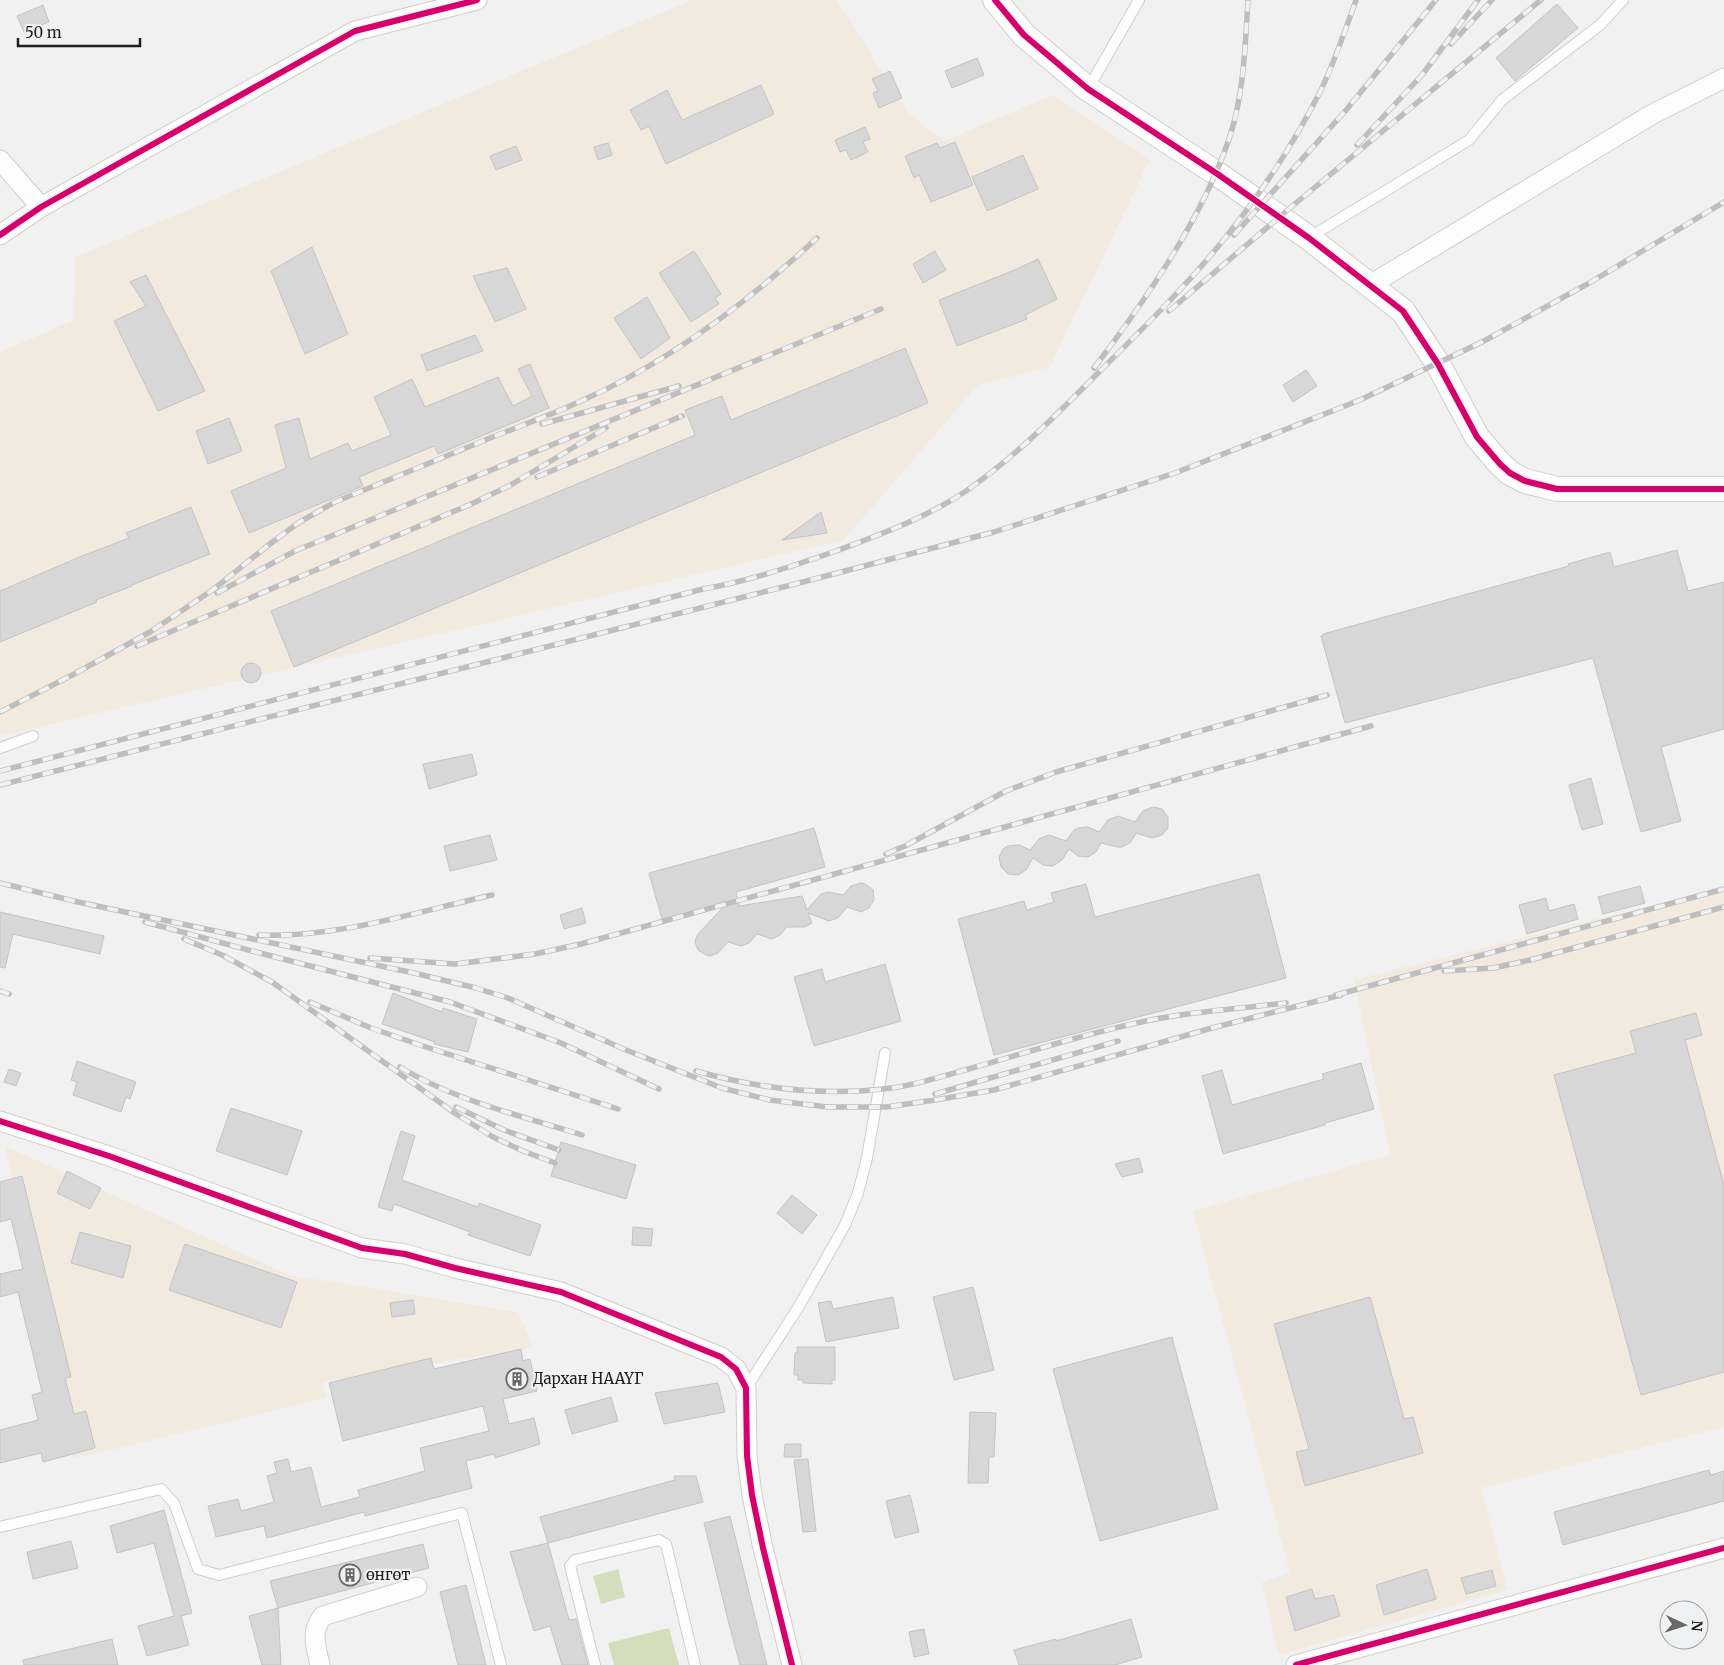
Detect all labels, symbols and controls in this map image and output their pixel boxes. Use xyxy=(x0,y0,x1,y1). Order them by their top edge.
scale bar xyxy=(18,15,140,47)
text: 50 m xyxy=(25,23,62,42)
building icon: Дархан НААҮГ xyxy=(505,1367,529,1391)
place label: Дархан НААҮГ xyxy=(533,1369,643,1388)
building icon: өнгөт xyxy=(338,1563,362,1587)
place label: өнгөт xyxy=(366,1565,410,1584)
north arrow xyxy=(1659,1600,1709,1650)
text: N xyxy=(1688,1620,1706,1632)

